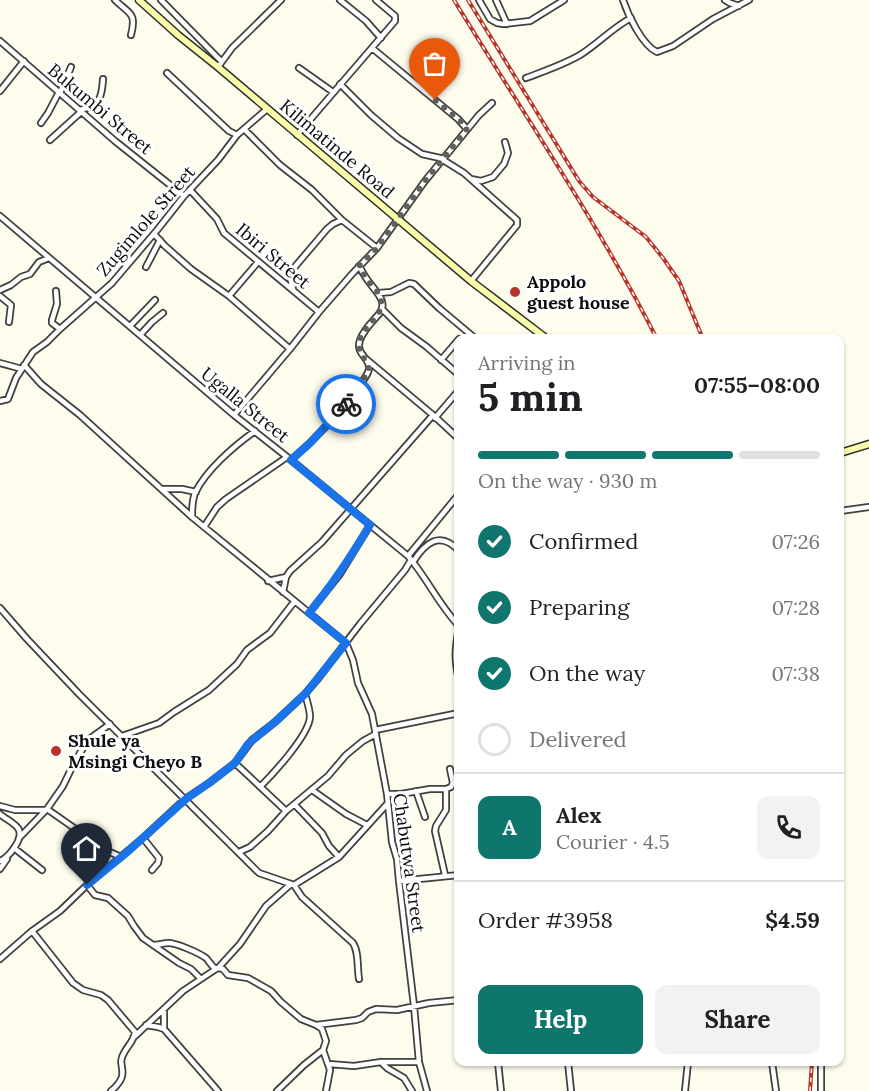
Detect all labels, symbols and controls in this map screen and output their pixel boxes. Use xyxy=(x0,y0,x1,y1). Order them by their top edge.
pin xyxy=(409,38,460,100)
icon: bag xyxy=(418,47,451,80)
street label: Bukumbi Street xyxy=(43,58,157,159)
street label: Kilimatinde Road xyxy=(275,94,399,203)
street label: Zugimlole Street xyxy=(91,161,200,281)
street label: Ibiri Street xyxy=(231,218,315,293)
place label: Appolo guest house xyxy=(527,270,630,314)
marker: Appolo guest house xyxy=(508,285,522,299)
text: Arriving in xyxy=(478,350,575,375)
street label: Ugalla Street xyxy=(196,362,294,447)
text: 07:55–08:00 xyxy=(694,371,820,399)
text: 5 min xyxy=(478,372,583,422)
courier xyxy=(316,374,376,434)
icon: bike xyxy=(330,388,363,421)
text: On the way · 930 m xyxy=(478,468,657,493)
icon: check xyxy=(478,525,511,558)
text: Confirmed xyxy=(529,527,638,555)
text: 07:26 xyxy=(772,529,820,554)
icon: check xyxy=(478,591,511,624)
text: Preparing xyxy=(529,593,629,621)
text: 07:28 xyxy=(772,595,820,620)
icon: check xyxy=(478,657,511,690)
text: On the way xyxy=(529,659,645,687)
text: 07:38 xyxy=(771,661,820,686)
text: Delivered xyxy=(529,725,627,753)
place label: Shule ya Msingi Cheyo B xyxy=(68,729,202,773)
marker: Shule ya Msingi Cheyo B xyxy=(49,744,63,758)
street label: Chabutwa Street xyxy=(388,792,431,934)
button: phone xyxy=(757,796,820,859)
text: Alex xyxy=(556,801,601,829)
text: A xyxy=(502,813,517,841)
pin xyxy=(61,823,112,885)
text: Courier · 4.5 xyxy=(556,829,670,854)
icon: home xyxy=(70,832,103,865)
text: Order #3958 xyxy=(478,906,613,934)
text: $4.59 xyxy=(765,906,820,934)
button: Help xyxy=(478,985,643,1054)
button: Share xyxy=(655,985,820,1054)

